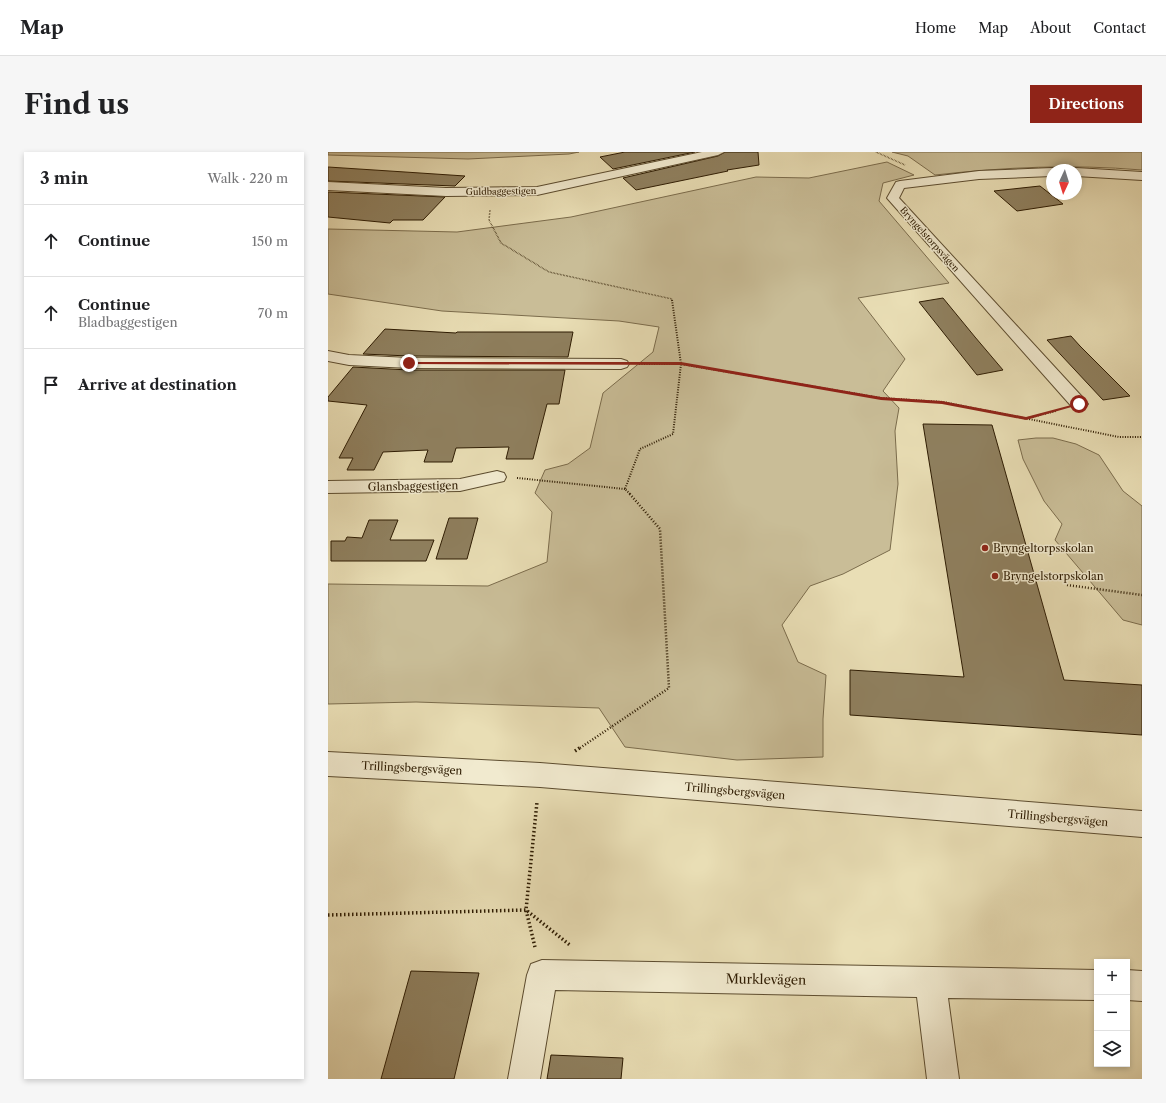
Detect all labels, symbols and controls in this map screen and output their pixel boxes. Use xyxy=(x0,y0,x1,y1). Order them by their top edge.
text: Map xyxy=(20,16,64,39)
text: Home xyxy=(915,19,956,37)
text: Map xyxy=(978,19,1008,37)
text: About xyxy=(1030,19,1071,37)
text: Contact xyxy=(1093,19,1146,37)
button: Directions xyxy=(1030,85,1142,123)
text: Find us xyxy=(24,87,129,121)
north arrow xyxy=(1046,164,1082,200)
text: 3 min xyxy=(40,168,89,188)
text: Walk · 220 m xyxy=(208,170,288,186)
street label: Guldbaggestigen xyxy=(466,185,537,197)
street label: Bryngelstorpsvägen xyxy=(898,204,962,274)
icon: ahead xyxy=(40,230,62,252)
text: Continue xyxy=(78,231,150,250)
text: 150 m xyxy=(252,233,288,249)
text: Continue xyxy=(78,295,150,314)
icon: ahead xyxy=(40,302,62,324)
text: 70 m xyxy=(258,305,288,321)
text: Bladbaggestigen xyxy=(78,314,178,330)
route end xyxy=(400,354,418,372)
icon: arrive xyxy=(40,374,62,396)
text: Arrive at destination xyxy=(78,375,237,394)
route start xyxy=(1070,395,1088,413)
street label: Glansbaggestigen xyxy=(368,478,458,494)
place label: Bryngeltorpsskolan xyxy=(993,541,1094,555)
marker: Bryngeltorpsskolan xyxy=(980,543,990,553)
place label: Bryngelstorpskolan xyxy=(1003,569,1104,583)
marker: Bryngelstorpskolan xyxy=(990,571,1000,581)
street label: Trillingsbergsvägen xyxy=(361,758,463,778)
street label: Trillingsbergsvägen xyxy=(684,780,786,802)
street label: Trillingsbergsvägen xyxy=(1007,807,1109,829)
map controls xyxy=(1094,959,1130,1067)
button: + xyxy=(1094,959,1130,995)
street label: Murklevägen xyxy=(726,970,806,988)
button: − xyxy=(1094,995,1130,1031)
button: layers xyxy=(1094,1031,1130,1067)

